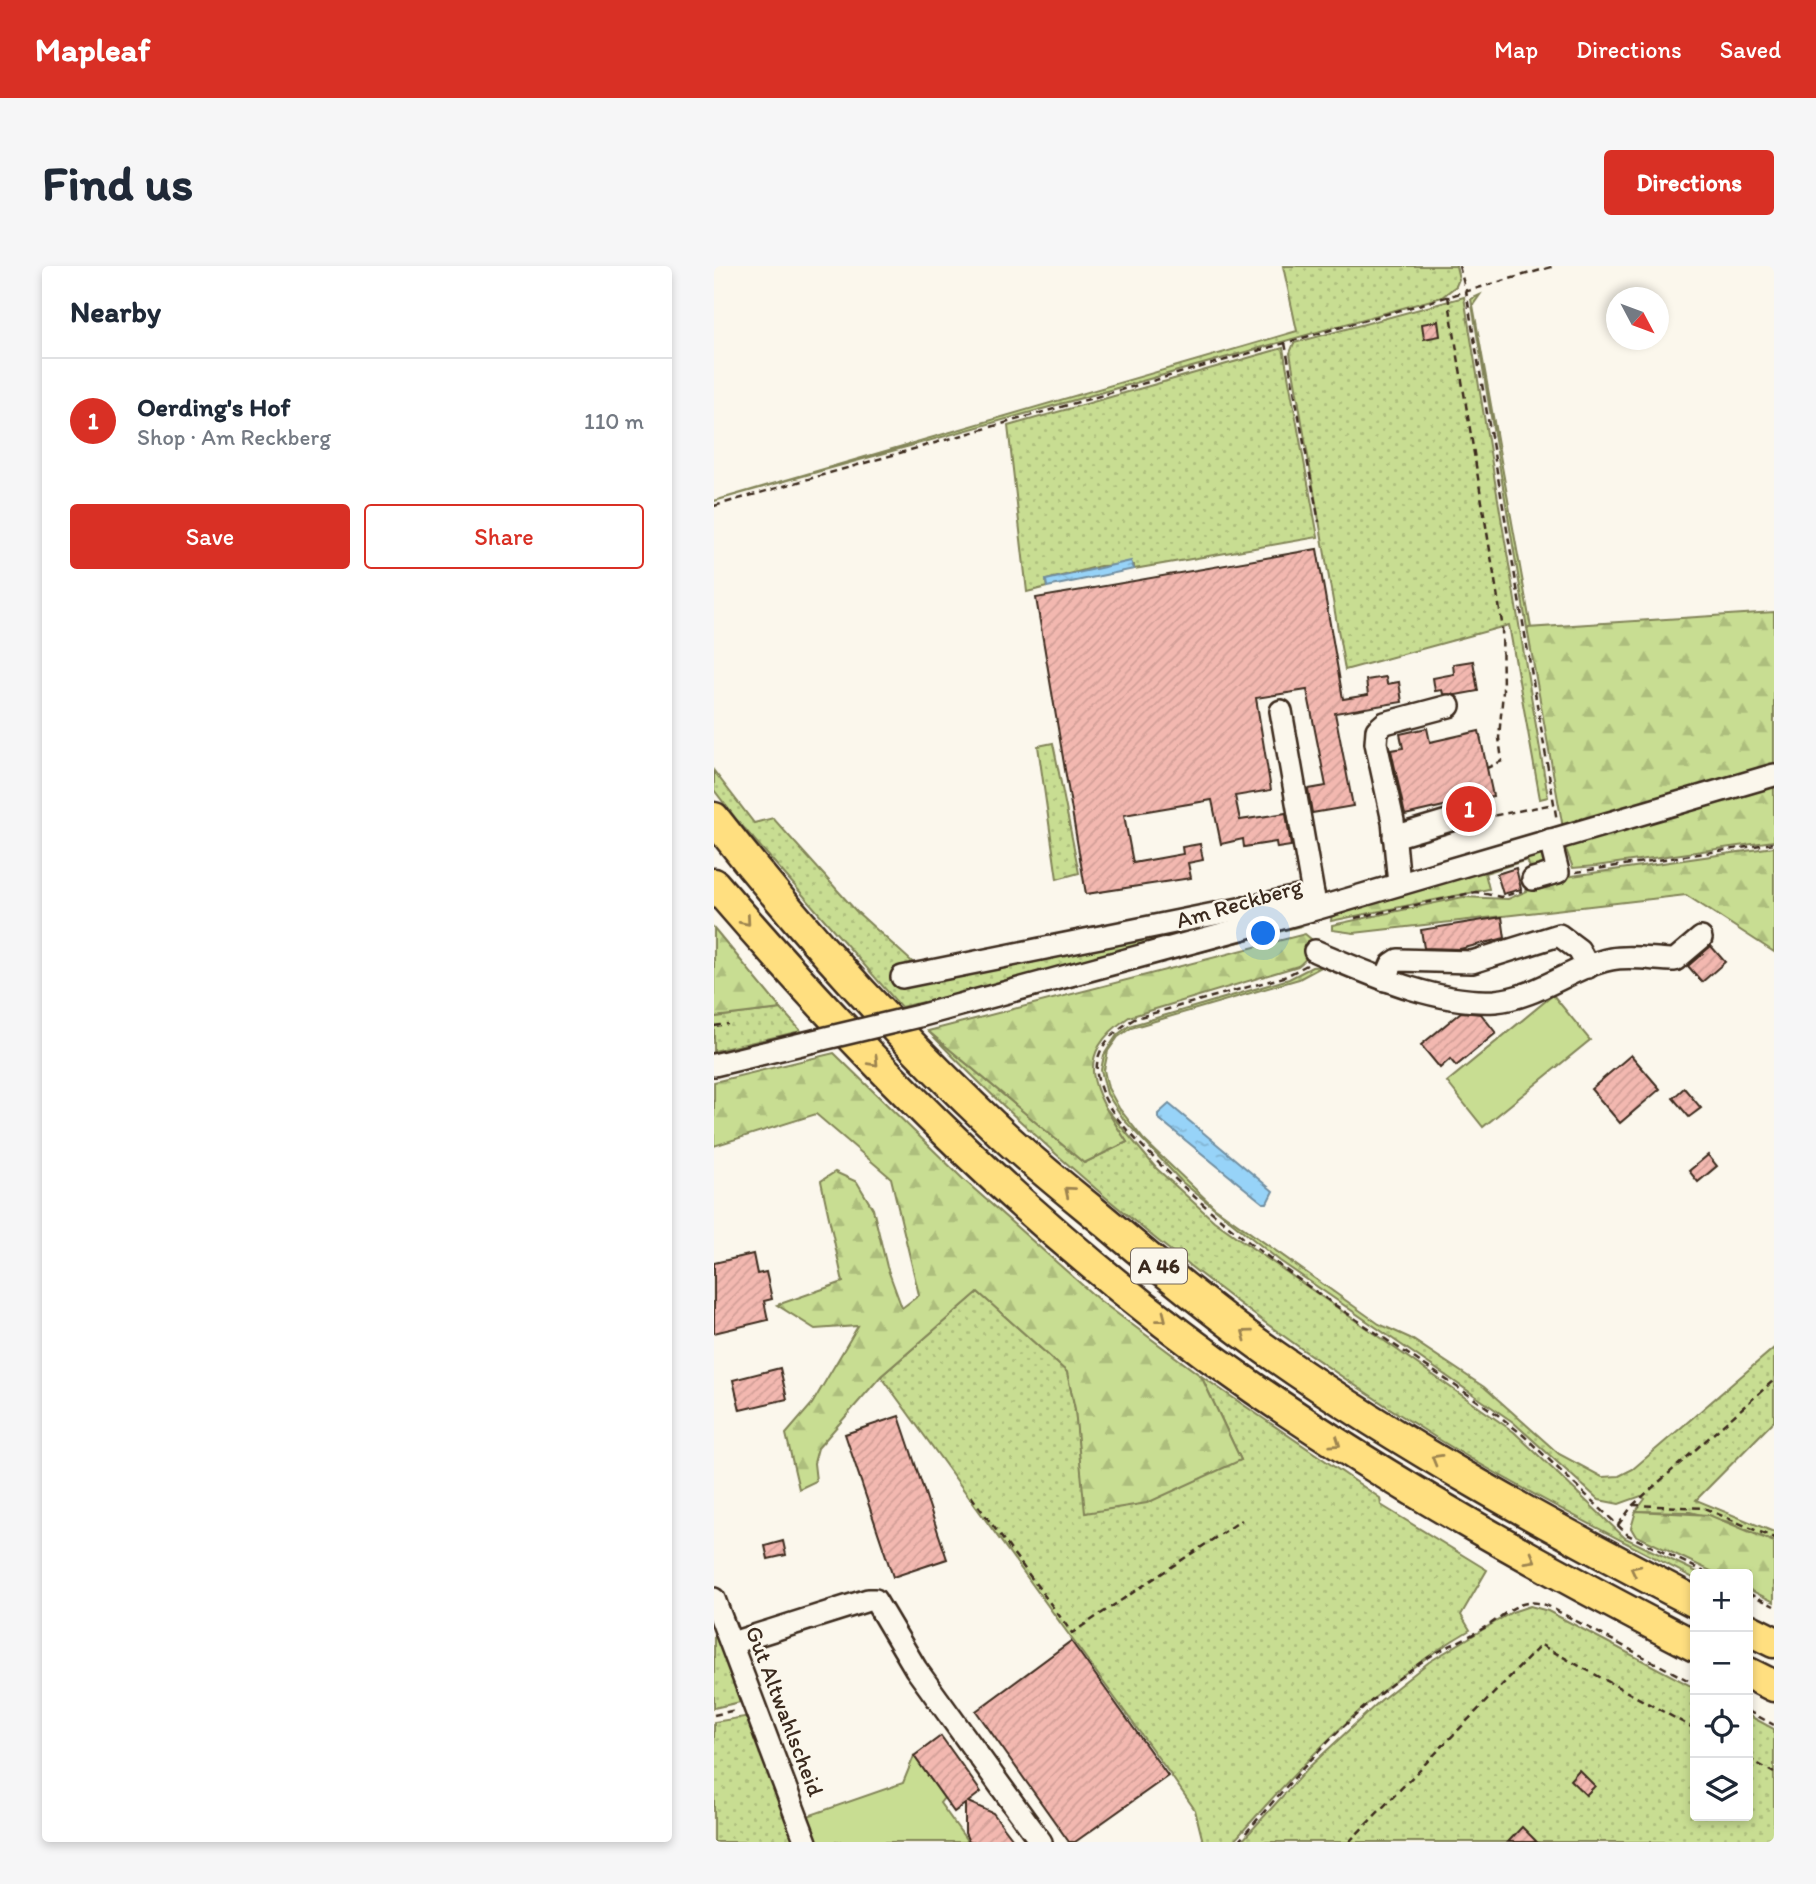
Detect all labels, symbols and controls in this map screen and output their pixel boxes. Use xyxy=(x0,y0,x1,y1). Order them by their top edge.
text: Mapleaf xyxy=(35,30,150,69)
text: Map xyxy=(1494,35,1538,64)
text: Directions xyxy=(1576,35,1682,64)
text: Saved xyxy=(1720,35,1781,64)
button: Directions xyxy=(1604,150,1774,215)
text: Find us xyxy=(42,153,193,212)
north arrow xyxy=(1606,287,1669,350)
text: Nearby xyxy=(70,293,161,330)
text: Oerding's Hof xyxy=(137,391,290,423)
text: 1 xyxy=(88,407,98,435)
text: 110 m xyxy=(584,407,644,435)
text: Shop · Am Reckberg xyxy=(137,423,331,451)
button: Save xyxy=(70,504,350,569)
button: Share xyxy=(364,504,644,569)
pin: 1 xyxy=(1446,783,1492,835)
street label: Am Reckberg xyxy=(1173,872,1305,934)
one-way arrow xyxy=(738,913,750,926)
your location xyxy=(1246,916,1280,950)
one-way arrow xyxy=(866,1054,878,1067)
one-way arrow xyxy=(1065,1187,1078,1199)
road number: A 46 xyxy=(1131,1248,1187,1284)
one-way arrow xyxy=(1154,1310,1167,1323)
one-way arrow xyxy=(1241,1330,1254,1343)
one-way arrow xyxy=(1328,1434,1341,1447)
one-way arrow xyxy=(1431,1454,1443,1467)
one-way arrow xyxy=(1524,1551,1537,1564)
one-way arrow xyxy=(1629,1565,1642,1579)
map controls xyxy=(1690,1569,1753,1821)
button: + xyxy=(1690,1569,1753,1632)
street label: Gut Altwahlscheid xyxy=(740,1622,831,1801)
button: − xyxy=(1690,1632,1753,1695)
button: locate xyxy=(1690,1695,1753,1758)
button: layers xyxy=(1690,1758,1753,1821)

